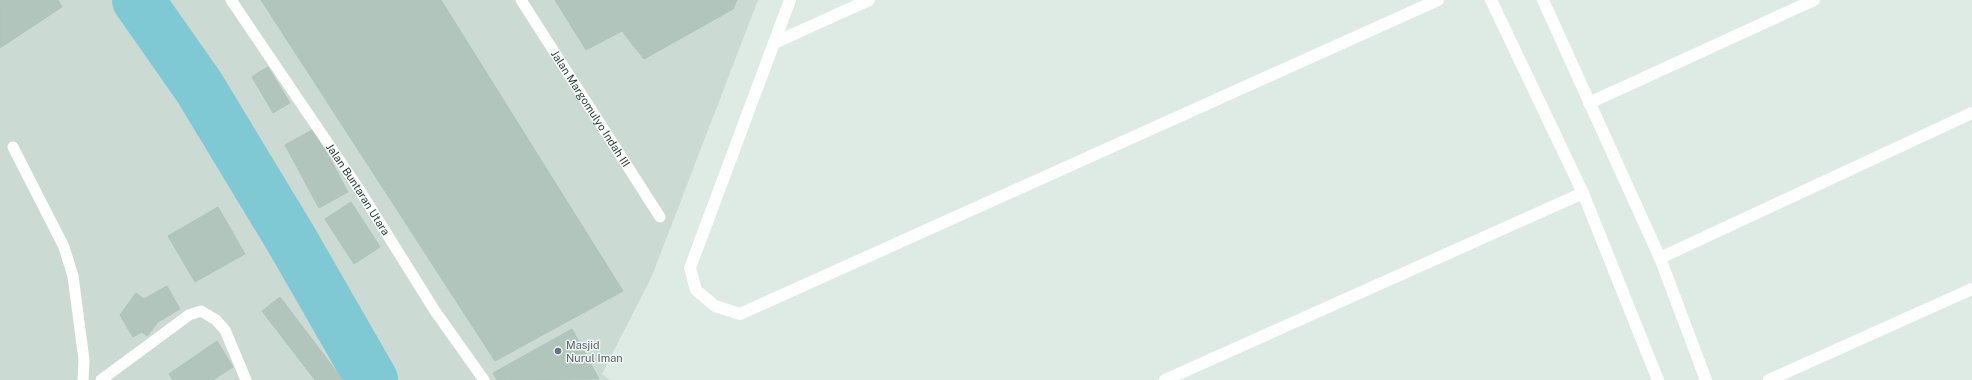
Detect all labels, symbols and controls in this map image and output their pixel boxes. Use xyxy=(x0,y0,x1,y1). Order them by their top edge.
street label: Jalan Margomulyo Indah III xyxy=(549,48,632,169)
street label: Jalan Buntaran Utara xyxy=(324,141,392,237)
place label: Masjid Nurul Iman xyxy=(566,339,623,364)
marker: Masjid Nurul Iman xyxy=(553,346,563,356)

